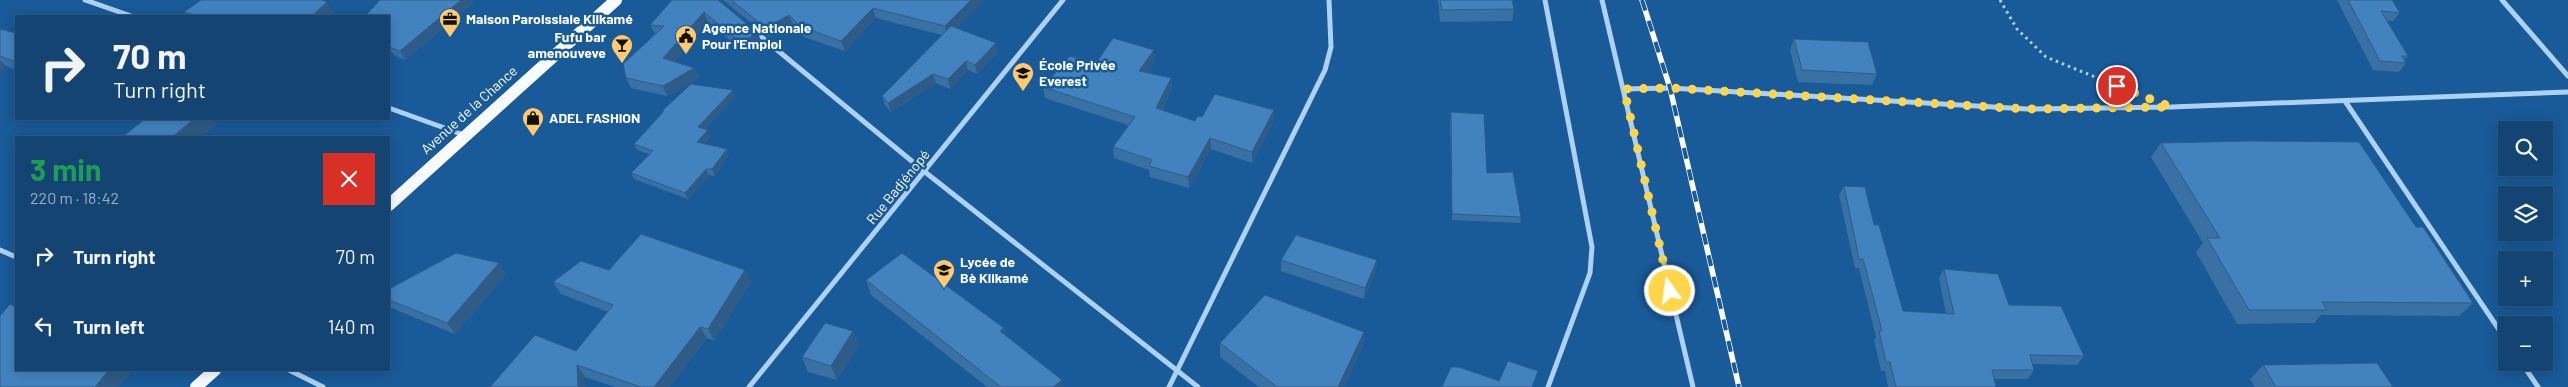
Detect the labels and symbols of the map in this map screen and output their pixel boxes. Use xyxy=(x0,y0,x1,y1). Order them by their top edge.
office icon: Maison Paroissiale Klikamé xyxy=(438,7,462,38)
place label: Maison Paroissiale Klikamé xyxy=(466,10,633,27)
place label: Agence Nationale Pour l'Emploi xyxy=(702,19,812,52)
public building icon: Agence Nationale Pour l'Emploi xyxy=(674,24,698,55)
place label: Fufu bar amenouveve xyxy=(528,28,607,61)
bar icon: Fufu bar amenouveve xyxy=(610,33,634,64)
place label: École Privée Everest xyxy=(1039,56,1116,89)
school or university icon: École Privée Everest xyxy=(1011,61,1035,92)
street label: Avenue de la Chance xyxy=(417,62,520,157)
pin xyxy=(2096,65,2138,107)
shop icon: ADEL FASHION xyxy=(521,106,545,137)
place label: ADEL FASHION xyxy=(549,109,640,126)
street label: Rue Badjénopé xyxy=(862,146,933,227)
place label: Lycée de Bè Klikamé xyxy=(960,253,1029,286)
school or university icon: Lycée de Bè Klikamé xyxy=(932,258,956,289)
position arrow xyxy=(1643,264,1695,316)

